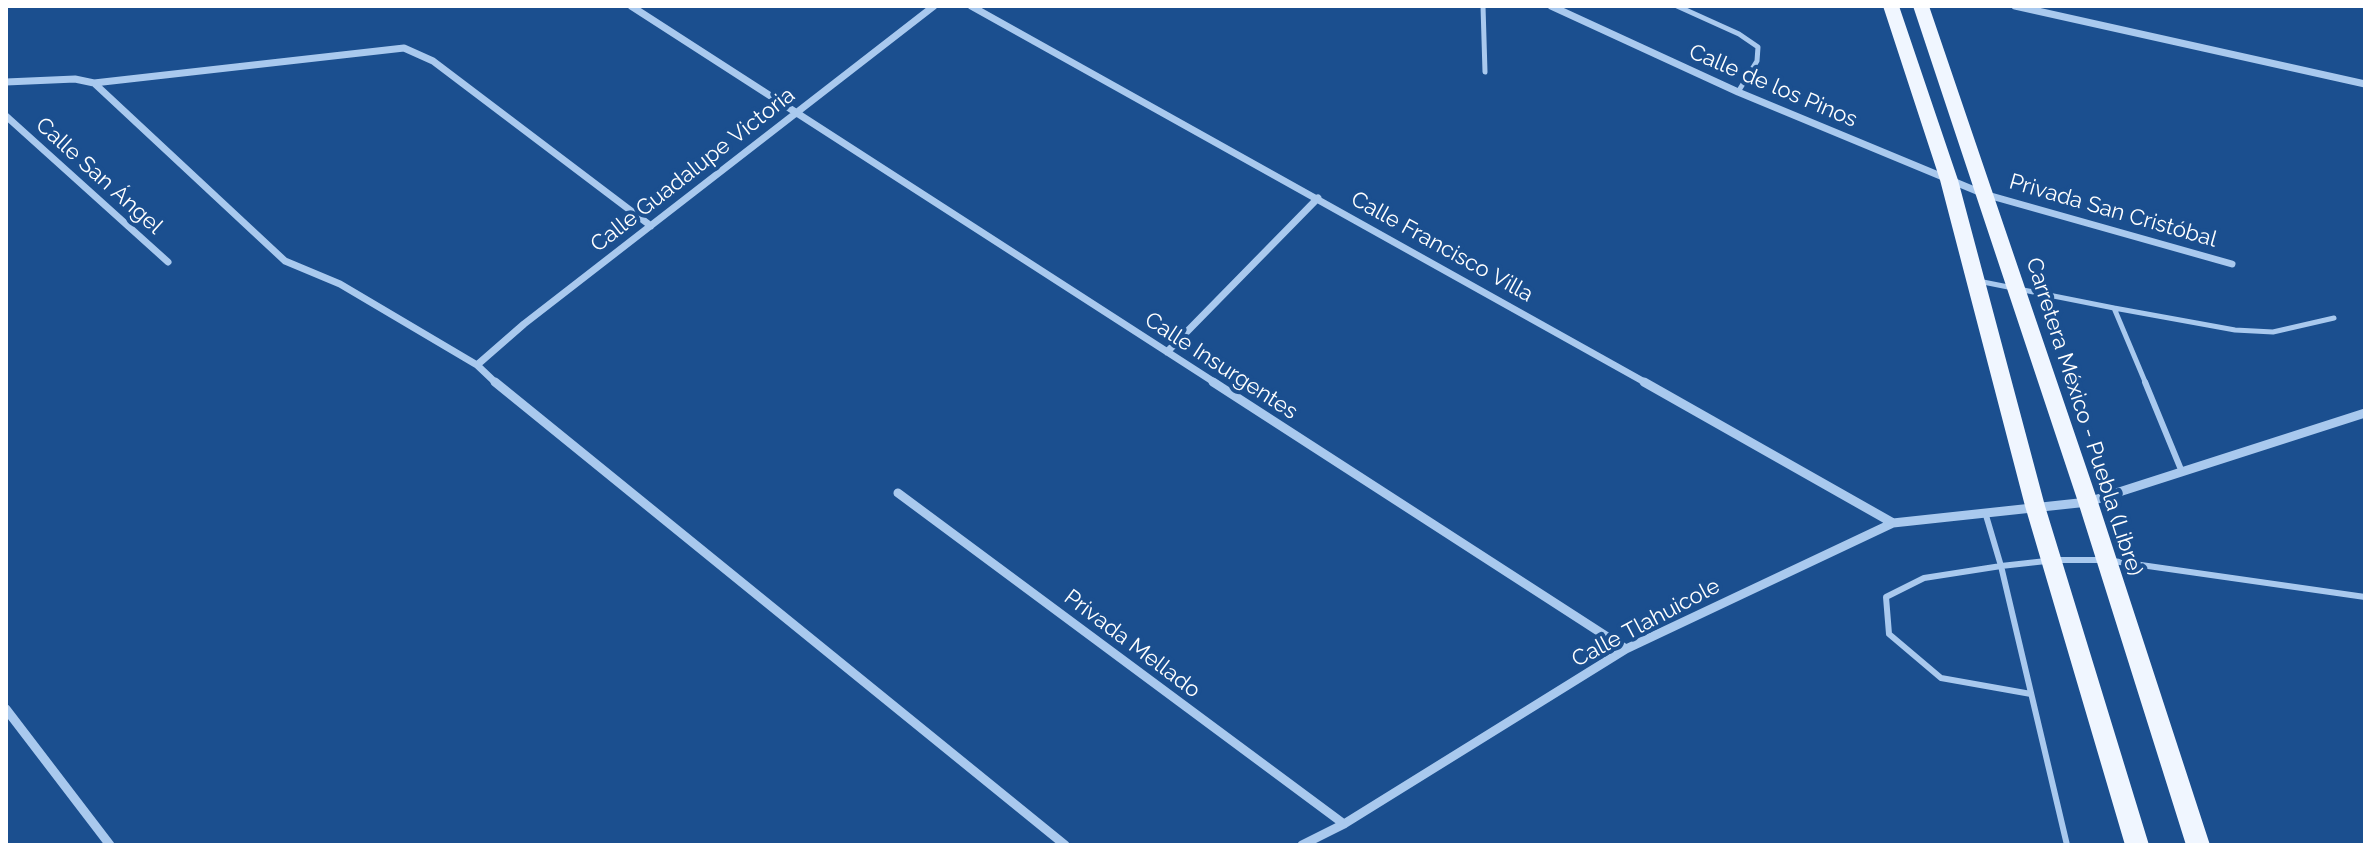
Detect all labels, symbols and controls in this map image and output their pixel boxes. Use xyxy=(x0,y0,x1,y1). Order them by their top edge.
street label: Calle de los Pinos xyxy=(1685,39,1861,133)
street label: Calle Guadalupe Victoria xyxy=(586,82,800,258)
street label: Calle San Ángel xyxy=(30,112,168,240)
street label: Privada San Cristóbal xyxy=(2006,169,2220,253)
street label: Calle Francisco Villa xyxy=(1346,186,1538,308)
street label: Carretera México - Puebla (Libre) xyxy=(2020,255,2148,579)
street label: Calle Insurgentes xyxy=(1140,307,1302,425)
street label: Calle Tlahuicole xyxy=(1568,573,1724,673)
street label: Privada Mellado xyxy=(1059,584,1205,704)

